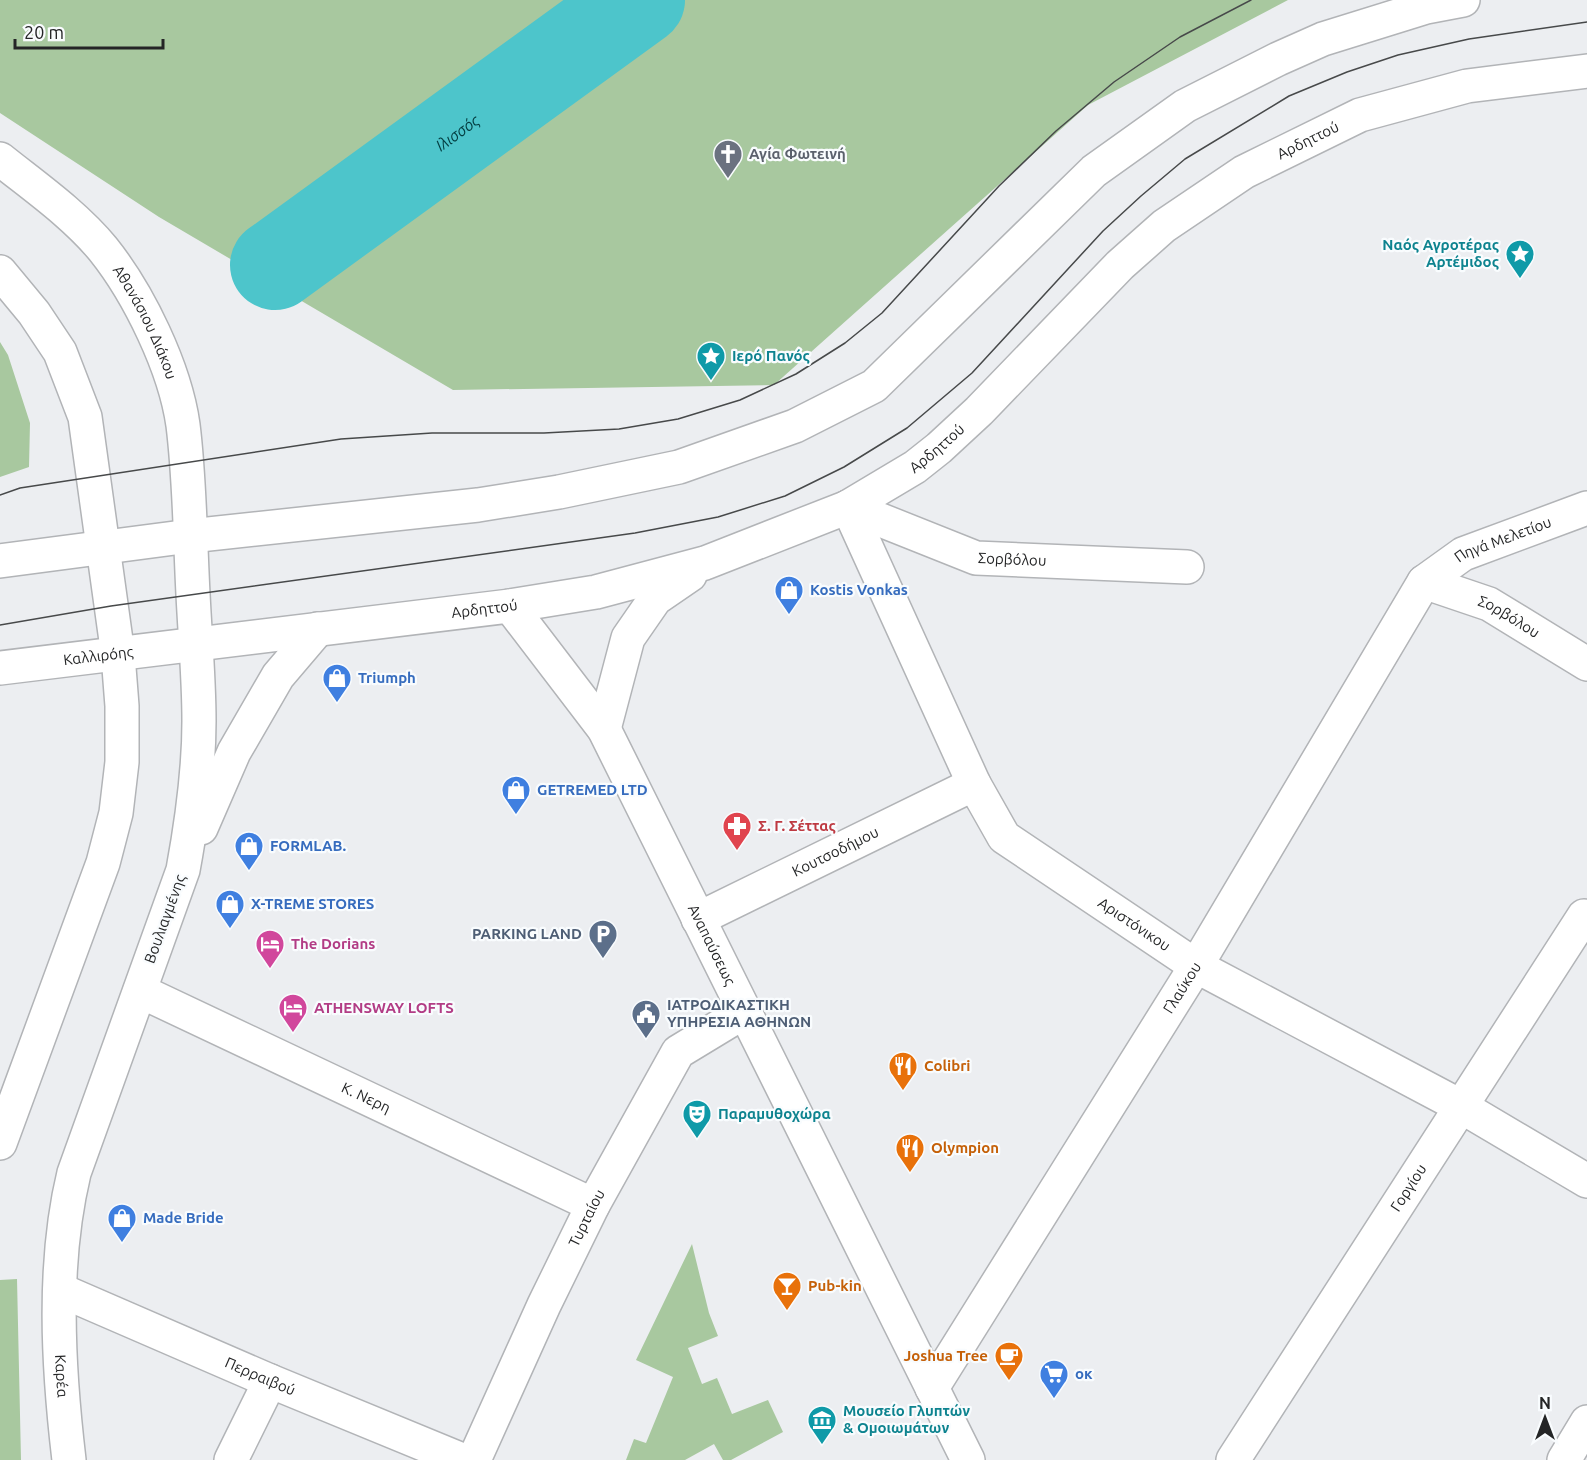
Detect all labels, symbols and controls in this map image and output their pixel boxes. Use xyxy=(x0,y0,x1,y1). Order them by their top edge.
scale bar xyxy=(15,12,164,50)
text: 20 m xyxy=(24,22,64,42)
water label: Ιλισσός xyxy=(432,110,484,155)
street label: Αρδηττού xyxy=(1274,118,1341,162)
church icon: Αγία Φωτεινή xyxy=(712,138,744,180)
place label: Αγία Φωτεινή xyxy=(749,145,846,162)
place label: Ναός Αγροτέρας Αρτέμιδος xyxy=(1382,236,1499,270)
place icon: Ναός Αγροτέρας Αρτέμιδος xyxy=(1504,238,1536,280)
street label: Αθανάσιου Διάκου xyxy=(110,262,180,381)
place icon: Ιερό Πανός xyxy=(695,340,727,382)
place label: Ιερό Πανός xyxy=(732,347,810,364)
street label: Αρδηττού xyxy=(906,420,967,476)
street label: Πηγά Μελετίου xyxy=(1451,513,1554,565)
street label: Σορβόλου xyxy=(978,549,1047,569)
shop icon: Kostis Vonkas xyxy=(773,574,805,616)
place label: Kostis Vonkas xyxy=(810,581,908,598)
street label: Σορβόλου xyxy=(1476,592,1543,641)
street label: Αρδηττού xyxy=(450,596,519,621)
street label: Καλλιρόης xyxy=(62,643,134,668)
shop icon: Triumph xyxy=(321,662,353,704)
place label: Triumph xyxy=(358,669,416,686)
shop icon: GETREMED LTD xyxy=(500,774,532,816)
place label: GETREMED LTD xyxy=(537,781,648,798)
pharmacy icon: Σ. Γ. Σέττας xyxy=(721,810,753,852)
place label: Σ. Γ. Σέττας xyxy=(758,817,836,834)
street label: Κουτσοδήμου xyxy=(789,823,881,880)
shop icon: FORMLAB. xyxy=(233,830,265,872)
place label: FORMLAB. xyxy=(270,837,347,854)
street label: Βουλιαγμένης xyxy=(141,872,189,965)
shop icon: X-TREME STORES xyxy=(214,888,246,930)
street label: Αριστόνικου xyxy=(1095,894,1174,954)
place label: X-TREME STORES xyxy=(251,895,374,912)
street label: Αναπαύσεως xyxy=(685,902,739,988)
parking icon: PARKING LAND xyxy=(587,918,619,960)
place label: PARKING LAND xyxy=(472,925,582,942)
hotel icon: The Dorians xyxy=(254,928,286,970)
place label: The Dorians xyxy=(291,935,375,952)
street label: Γλαύκου xyxy=(1160,959,1204,1016)
hotel icon: ATHENSWAY LOFTS xyxy=(277,992,309,1034)
place label: ΙΑΤΡΟΔΙΚΑΣΤΙΚΗ ΥΠΗΡΕΣΙΑ ΑΘΗΝΩΝ xyxy=(667,996,811,1030)
public building icon: ΙΑΤΡΟΔΙΚΑΣΤΙΚΗ ΥΠΗΡΕΣΙΑ ΑΘΗΝΩΝ xyxy=(630,998,662,1040)
place label: ATHENSWAY LOFTS xyxy=(314,999,454,1016)
restaurant icon: Colibri xyxy=(887,1050,919,1092)
place label: Colibri xyxy=(924,1057,971,1074)
street label: Κ. Νερη xyxy=(339,1078,393,1116)
theatre icon: Παραμυθοχώρα xyxy=(681,1098,713,1140)
place label: Παραμυθοχώρα xyxy=(718,1105,831,1122)
restaurant icon: Olympion xyxy=(894,1132,926,1174)
place label: Olympion xyxy=(931,1139,999,1156)
street label: Γοργίου xyxy=(1387,1161,1430,1214)
street label: Τυρταίου xyxy=(565,1186,608,1249)
shop icon: Made Bride xyxy=(106,1202,138,1244)
place label: Made Bride xyxy=(143,1209,224,1226)
bar icon: Pub-kin xyxy=(771,1270,803,1312)
place label: Pub-kin xyxy=(808,1277,862,1294)
cafe icon: Joshua Tree xyxy=(993,1340,1025,1382)
place label: Joshua Tree xyxy=(903,1347,988,1364)
street label: Καρέα xyxy=(52,1354,72,1398)
street label: Περραιβού xyxy=(222,1354,298,1399)
supermarket icon: οκ xyxy=(1038,1358,1070,1400)
place label: οκ xyxy=(1075,1365,1093,1382)
north arrow xyxy=(1515,1388,1575,1448)
text: N xyxy=(1539,1394,1551,1412)
place label: Μουσείο Γλυπτών & Ομοιωμάτων xyxy=(843,1402,970,1436)
museum icon: Μουσείο Γλυπτών & Ομοιωμάτων xyxy=(806,1404,838,1446)

